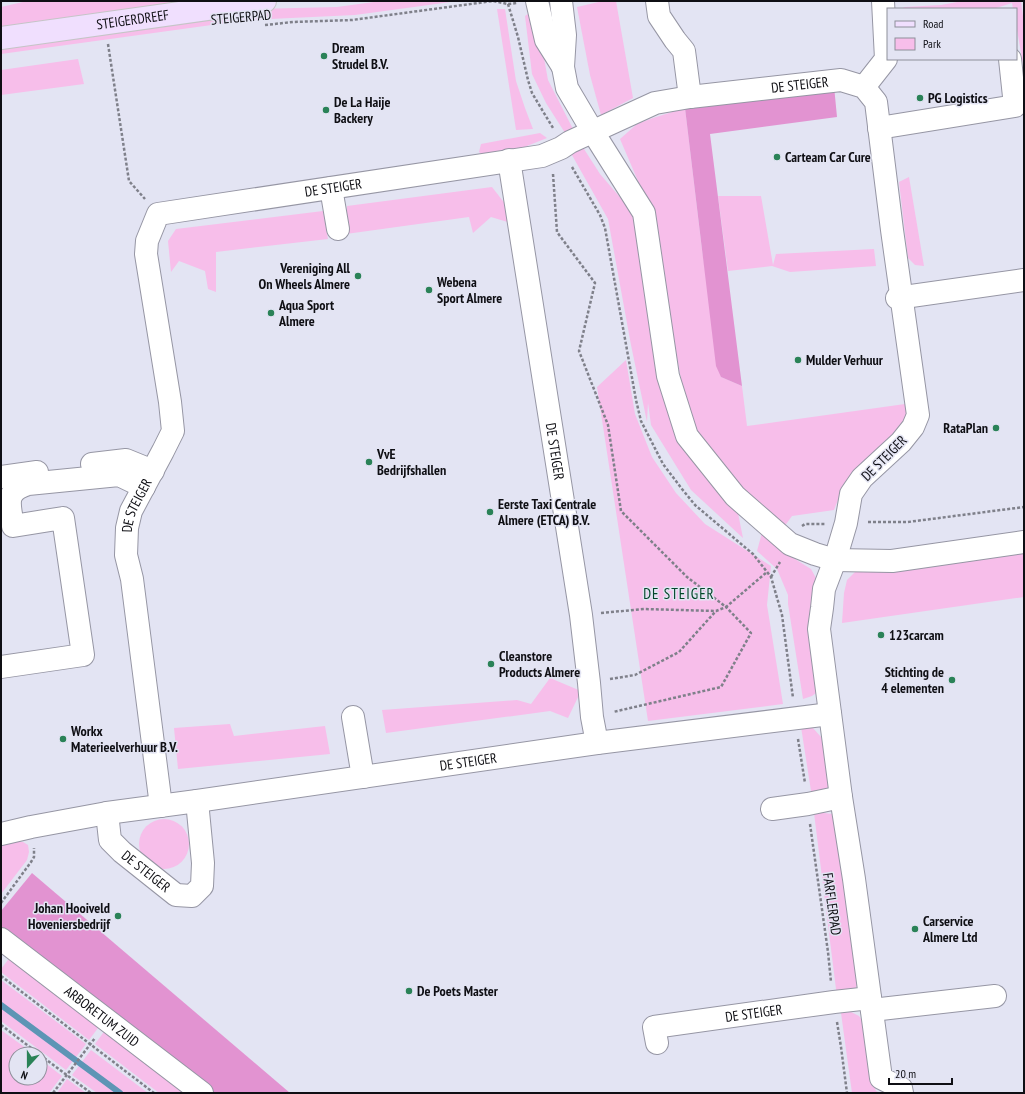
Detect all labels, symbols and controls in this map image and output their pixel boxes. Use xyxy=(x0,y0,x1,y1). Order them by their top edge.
street label: STEIGERPAD xyxy=(210,5,272,29)
street label: STEIGERDREEF xyxy=(95,6,170,34)
legend xyxy=(887,8,1017,60)
text: Road xyxy=(923,16,943,31)
text: Park xyxy=(923,36,941,51)
place label: Dream Strudel B.V. xyxy=(332,39,389,73)
marker: Dream Strudel B.V. xyxy=(319,51,329,61)
street label: DE STEIGER xyxy=(770,72,830,97)
place label: PG Logistics xyxy=(928,89,988,107)
place label: De La Haije Backery xyxy=(334,93,390,127)
marker: PG Logistics xyxy=(915,93,925,103)
marker: De La Haije Backery xyxy=(321,105,331,115)
place label: Carteam Car Cure xyxy=(785,148,871,166)
marker: Carteam Car Cure xyxy=(772,152,782,162)
street label: DE STEIGER xyxy=(304,174,363,201)
place label: Vereniging All On Wheels Almere xyxy=(259,259,351,293)
marker: Vereniging All On Wheels Almere xyxy=(353,271,363,281)
place label: Webena Sport Almere xyxy=(436,273,502,307)
marker: Webena Sport Almere xyxy=(424,285,434,295)
place label: Aqua Sport Almere xyxy=(278,296,334,330)
marker: Aqua Sport Almere xyxy=(266,308,276,318)
place label: Mulder Verhuur xyxy=(806,351,884,369)
marker: Mulder Verhuur xyxy=(793,355,803,365)
place label: RataPlan xyxy=(943,419,988,437)
street label: DE STEIGER xyxy=(542,422,569,481)
marker: RataPlan xyxy=(991,423,1001,433)
street label: DE STEIGER xyxy=(857,431,911,485)
place label: VvE Bedrijfshallen xyxy=(376,445,446,479)
marker: VvE Bedrijfshallen xyxy=(364,457,374,467)
street label: DE STEIGER xyxy=(118,475,156,533)
place label: Eerste Taxi Centrale Almere (ETCA) B.V. xyxy=(497,495,596,529)
marker: Eerste Taxi Centrale Almere (ETCA) B.V. xyxy=(485,507,495,517)
district label: DE STEIGER xyxy=(643,584,715,603)
place label: 123carcam xyxy=(889,626,944,644)
marker: 123carcam xyxy=(876,630,886,640)
place label: Cleanstore Products Almere xyxy=(499,647,580,681)
marker: Cleanstore Products Almere xyxy=(486,659,496,669)
place label: Stichting de 4 elementen xyxy=(881,663,944,697)
marker: Stichting de 4 elementen xyxy=(947,675,957,685)
place label: Workx Materieelverhuur B.V. xyxy=(70,722,178,756)
marker: Workx Materieelverhuur B.V. xyxy=(58,734,68,744)
street label: DE STEIGER xyxy=(439,749,498,775)
street label: DE STEIGER xyxy=(118,846,174,896)
street label: FARFLERPAD xyxy=(819,872,845,936)
place label: Johan Hooiveld Hoveniersbedrijf xyxy=(28,899,111,933)
marker: Johan Hooiveld Hoveniersbedrijf xyxy=(113,911,123,921)
place label: Carservice Almere Ltd xyxy=(922,912,978,946)
marker: Carservice Almere Ltd xyxy=(910,924,920,934)
street label: ARBORETUM ZUID xyxy=(61,982,143,1051)
place label: De Poets Master xyxy=(417,982,499,1000)
marker: De Poets Master xyxy=(404,986,414,996)
street label: DE STEIGER xyxy=(724,1000,784,1026)
north arrow xyxy=(8,1046,48,1086)
scale bar xyxy=(889,1060,952,1086)
text: 20 m xyxy=(895,1066,916,1081)
text: N xyxy=(19,1068,30,1083)

